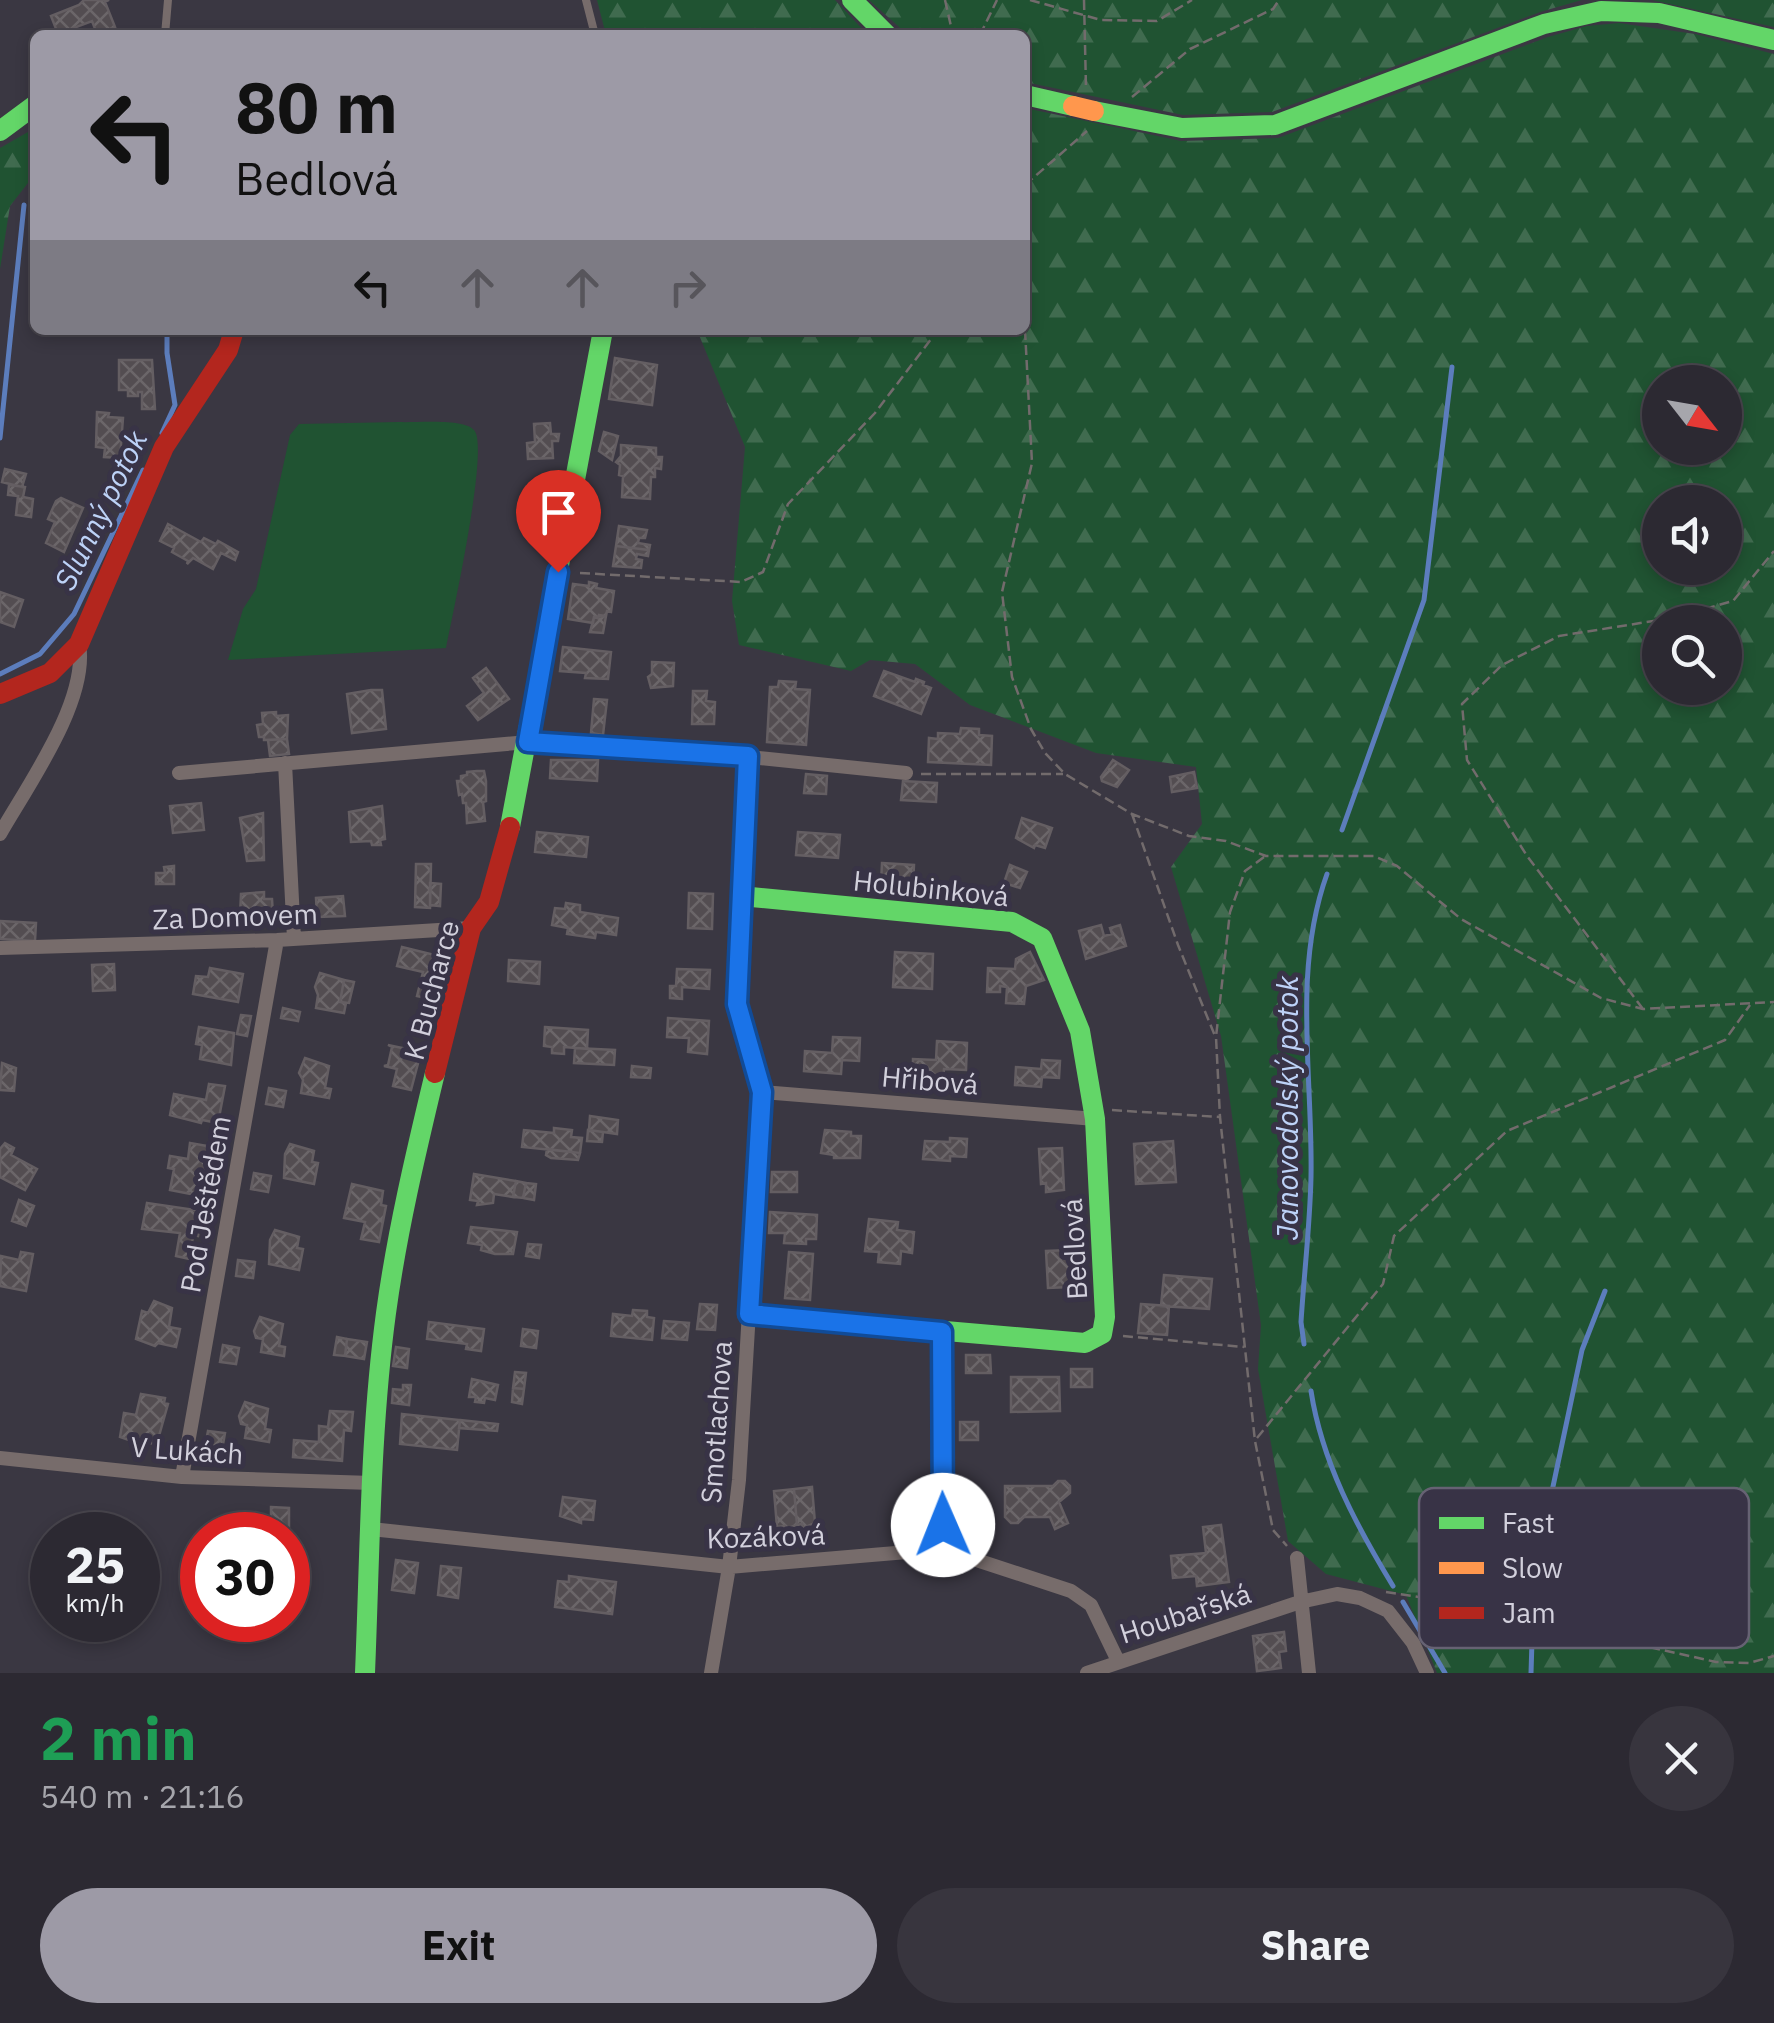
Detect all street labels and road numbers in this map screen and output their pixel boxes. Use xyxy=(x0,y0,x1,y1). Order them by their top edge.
street label: Holubinková xyxy=(851,861,1011,915)
street label: Za Domovem xyxy=(152,895,318,937)
street label: K Bucharce xyxy=(395,916,467,1064)
street label: Hřibová xyxy=(880,1057,980,1103)
street label: Pod Ještědem xyxy=(171,1113,239,1295)
street label: Bedlová xyxy=(1053,1197,1095,1301)
street label: Smotlachova xyxy=(692,1340,740,1504)
street label: V Lukách xyxy=(129,1428,245,1472)
street label: Kozáková xyxy=(706,1515,826,1557)
street label: Houbařská xyxy=(1115,1574,1255,1652)

